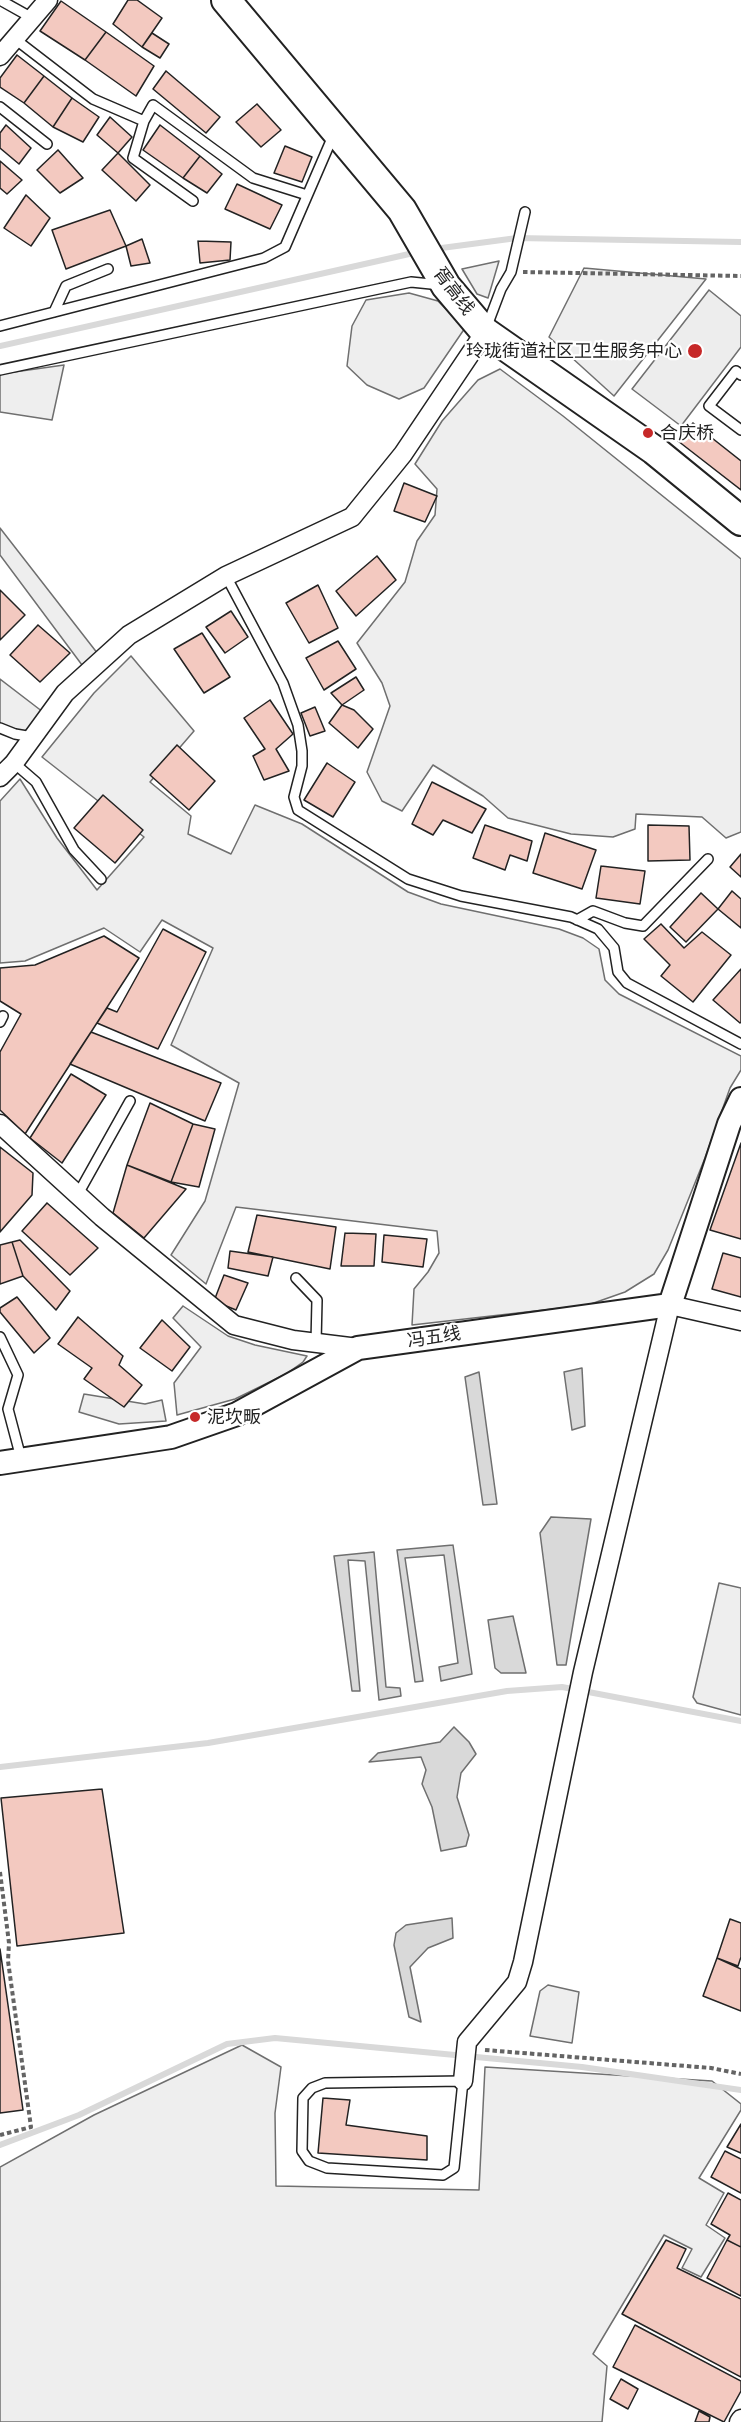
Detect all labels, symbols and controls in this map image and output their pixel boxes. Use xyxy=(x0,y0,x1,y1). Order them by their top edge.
street label: 胥高线 xyxy=(429,263,479,319)
place label: 玲珑街道社区卫生服务中心 xyxy=(466,340,682,362)
marker: 玲珑街道社区卫生服务中心 xyxy=(686,342,704,360)
place label: 合庆桥 xyxy=(660,422,714,444)
marker: 合庆桥 xyxy=(641,426,655,440)
street label: 冯五线 xyxy=(406,1322,462,1352)
place label: 泥坎畈 xyxy=(207,1406,261,1428)
marker: 泥坎畈 xyxy=(188,1410,202,1424)

